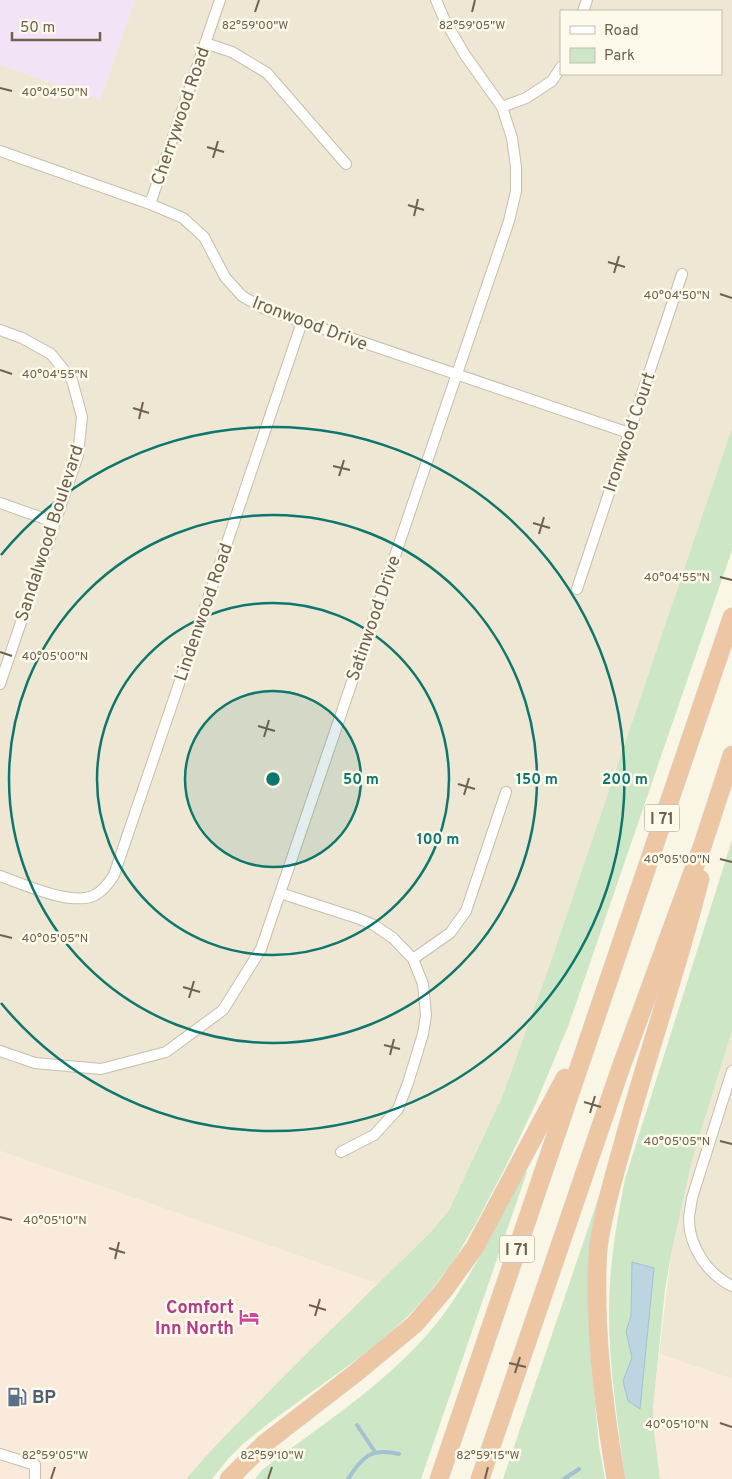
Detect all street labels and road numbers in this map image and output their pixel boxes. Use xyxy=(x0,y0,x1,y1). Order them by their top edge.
street label: Cherrywood Road xyxy=(147,44,216,189)
street label: Ironwood Drive xyxy=(248,292,370,357)
street label: Ironwood Court xyxy=(599,369,662,495)
street label: Sandalwood Boulevard xyxy=(11,442,90,625)
street label: Lindenwood Road xyxy=(170,541,239,684)
street label: Satinwood Drive xyxy=(342,553,407,684)
road number: I 71 xyxy=(644,804,680,831)
road number: I 71 xyxy=(500,1236,534,1262)

